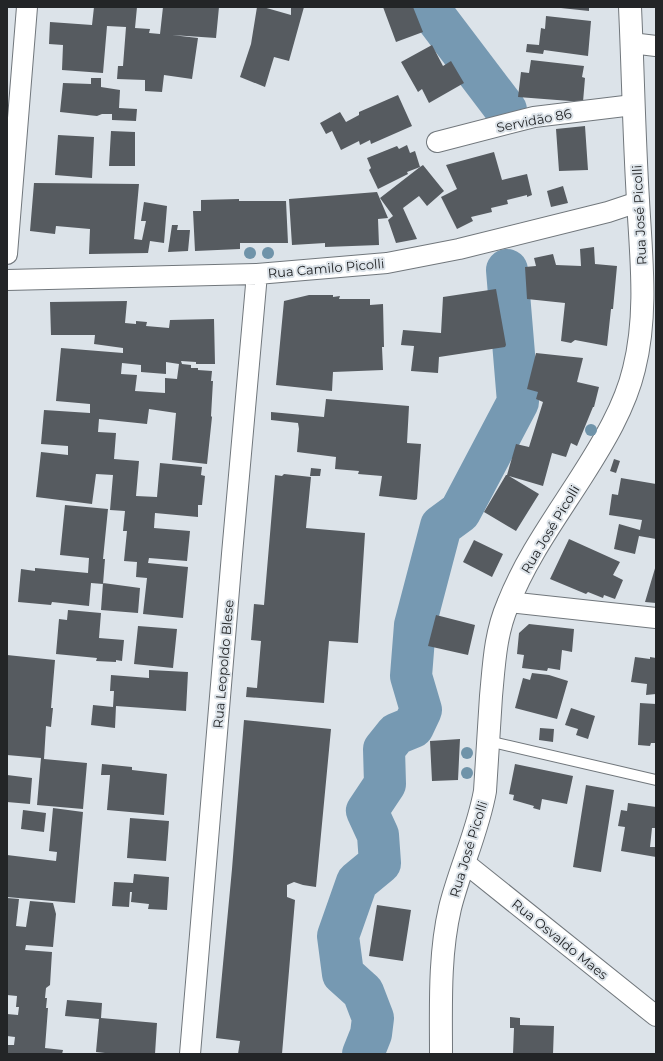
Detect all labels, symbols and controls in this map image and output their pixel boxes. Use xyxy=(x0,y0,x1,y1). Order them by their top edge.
street label: Servidão 86 xyxy=(495,105,573,135)
street label: Rua José Picolli xyxy=(628,165,650,265)
street label: Rua Camilo Picolli xyxy=(267,255,385,281)
street label: Rua José Picolli xyxy=(517,482,583,576)
street label: Rua Leopoldo Blese xyxy=(209,599,237,729)
street label: Rua José Picolli xyxy=(446,799,490,899)
street label: Rua Osvaldo Maes xyxy=(509,895,611,983)

